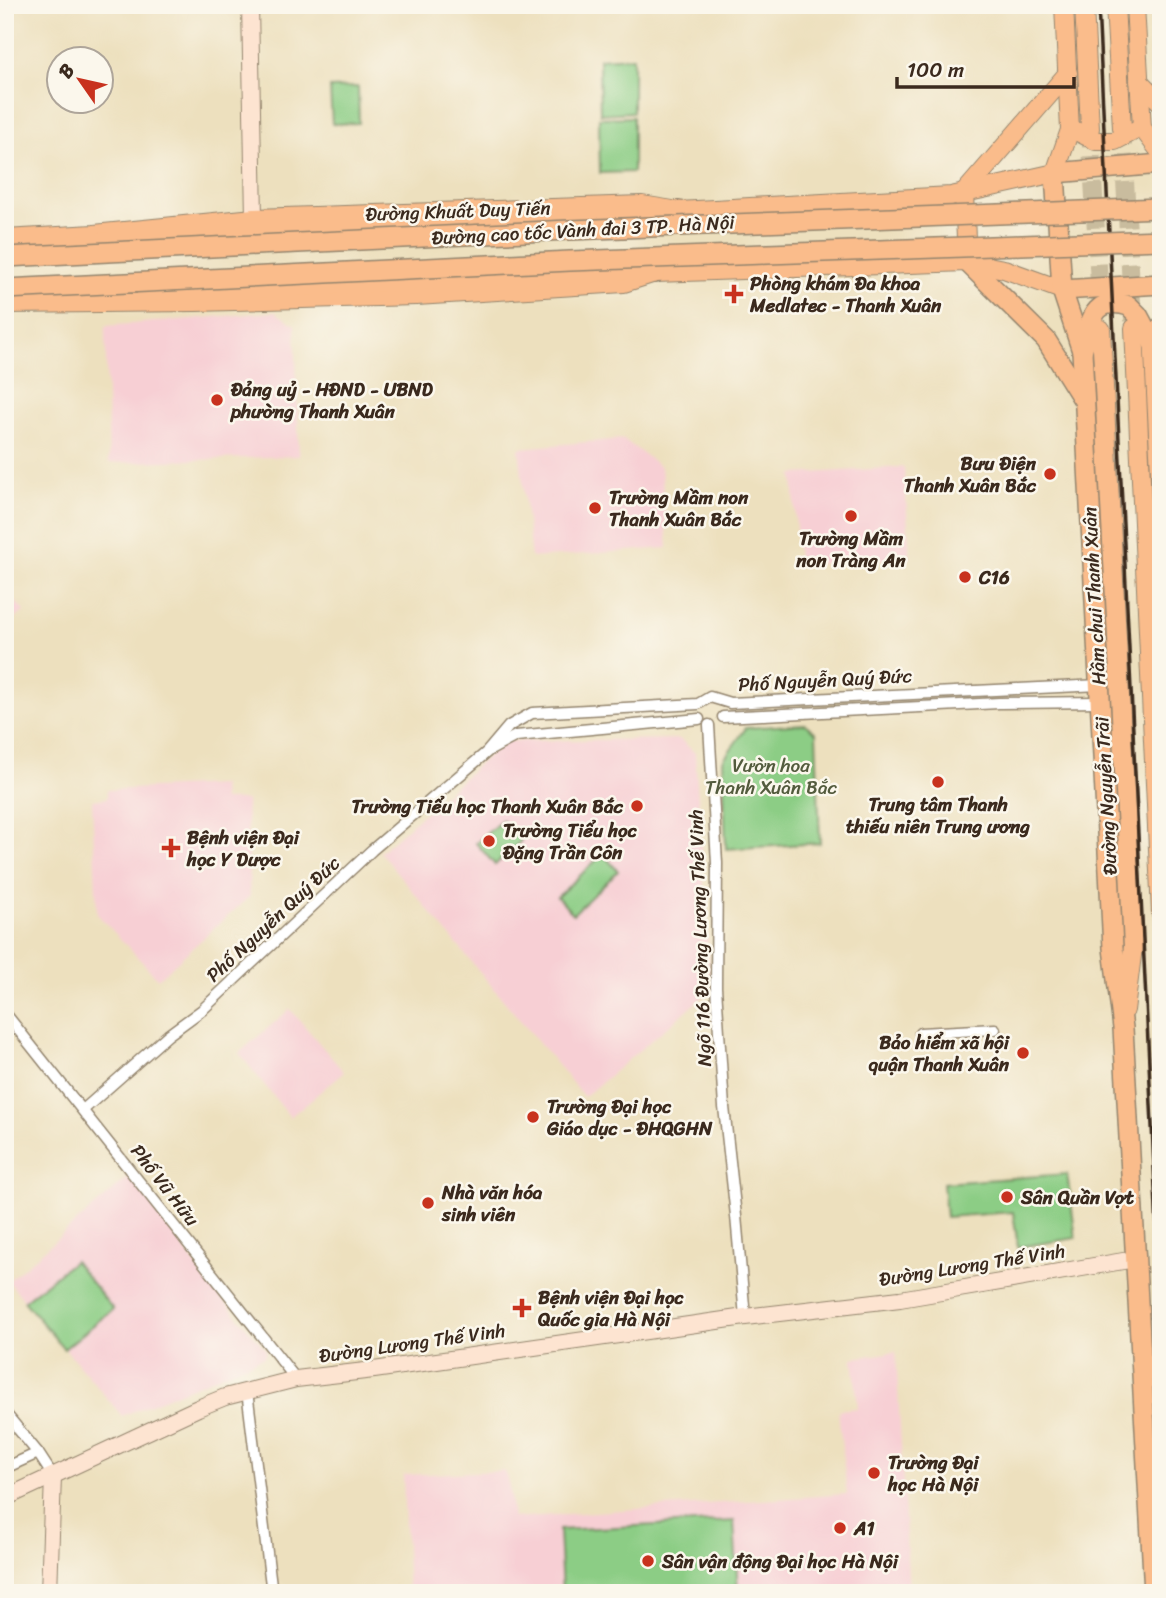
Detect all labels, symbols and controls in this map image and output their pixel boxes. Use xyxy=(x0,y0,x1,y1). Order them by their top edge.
north arrow xyxy=(46,46,116,116)
scale bar xyxy=(897,46,1073,90)
text: 100 m xyxy=(907,51,964,89)
text: B xyxy=(49,57,83,85)
street label: Đường Khuất Duy Tiến xyxy=(365,191,551,231)
street label: Đường cao tốc Vành đai 3 TP. Hà Nội xyxy=(431,206,736,254)
place label: Phòng khám Đa khoa Medlatec - Thanh Xuân xyxy=(749,267,942,322)
marker: Phòng khám Đa khoa Medlatec - Thanh Xuân xyxy=(724,284,744,304)
place label: Đảng uỷ - HĐND - UBND phường Thanh Xuân xyxy=(229,373,434,428)
marker: Đảng uỷ - HĐND - UBND phường Thanh Xuân xyxy=(209,392,225,408)
place label: Bưu Điện Thanh Xuân Bắc xyxy=(904,447,1037,502)
marker: Bưu Điện Thanh Xuân Bắc xyxy=(1042,466,1058,482)
place label: Trường Mầm non Thanh Xuân Bắc xyxy=(609,481,749,536)
marker: Trường Mầm non Thanh Xuân Bắc xyxy=(587,500,603,516)
street label: Hầm chui Thanh Xuân xyxy=(1073,506,1115,686)
marker: Trường Mầm non Tràng An xyxy=(843,508,859,524)
place label: Trường Mầm non Tràng An xyxy=(795,522,906,577)
place label: C16 xyxy=(978,561,1010,594)
marker: C16 xyxy=(957,569,973,585)
street label: Phố Nguyễn Quý Đức xyxy=(737,659,913,701)
street label: Đường Nguyễn Trãi xyxy=(1085,715,1127,876)
park label: Vườn hoa Thanh Xuân Bắc xyxy=(705,749,838,804)
marker: Trung tâm Thanh thiếu niên Trung ương xyxy=(930,774,946,790)
place label: Trung tâm Thanh thiếu niên Trung ương xyxy=(846,788,1030,843)
place label: Trường Tiểu học Thanh Xuân Bắc xyxy=(352,790,624,823)
marker: Trường Tiểu học Thanh Xuân Bắc xyxy=(629,798,645,814)
street label: Ngõ 116 Đường Lương Thế Vinh xyxy=(679,809,721,1067)
place label: Trường Tiểu học Đặng Trần Côn xyxy=(502,814,638,869)
place label: Bệnh viện Đại học Y Dược xyxy=(186,821,301,876)
marker: Trường Tiểu học Đặng Trần Côn xyxy=(481,833,497,849)
marker: Bệnh viện Đại học Y Dược xyxy=(161,838,181,858)
street label: Phố Nguyễn Quý Đức xyxy=(198,847,348,990)
place label: Bảo hiểm xã hội quận Thanh Xuân xyxy=(868,1026,1011,1081)
marker: Bảo hiểm xã hội quận Thanh Xuân xyxy=(1015,1045,1031,1061)
place label: Trường Đại học Giáo dục - ĐHQGHN xyxy=(546,1090,713,1145)
marker: Trường Đại học Giáo dục - ĐHQGHN xyxy=(525,1109,541,1125)
street label: Phố Vũ Hữu xyxy=(122,1137,208,1233)
place label: Nhà văn hóa sinh viên xyxy=(441,1176,543,1231)
place label: Sân Quần Vợt xyxy=(1020,1181,1135,1214)
marker: Sân Quần Vợt xyxy=(999,1189,1015,1205)
marker: Nhà văn hóa sinh viên xyxy=(420,1195,436,1211)
street label: Đường Lương Thế Vinh xyxy=(877,1234,1067,1296)
place label: Bệnh viện Đại học Quốc gia Hà Nội xyxy=(538,1281,685,1336)
marker: Bệnh viện Đại học Quốc gia Hà Nội xyxy=(512,1298,532,1318)
street label: Đường Lương Thế Vinh xyxy=(317,1314,507,1372)
place label: Trường Đại học Hà Nội xyxy=(887,1446,980,1501)
marker: Trường Đại học Hà Nội xyxy=(866,1465,882,1481)
place label: A1 xyxy=(853,1512,875,1545)
marker: A1 xyxy=(832,1520,848,1536)
place label: Sân vận động Đại học Hà Nội xyxy=(661,1545,900,1578)
marker: Sân vận động Đại học Hà Nội xyxy=(640,1553,656,1569)

